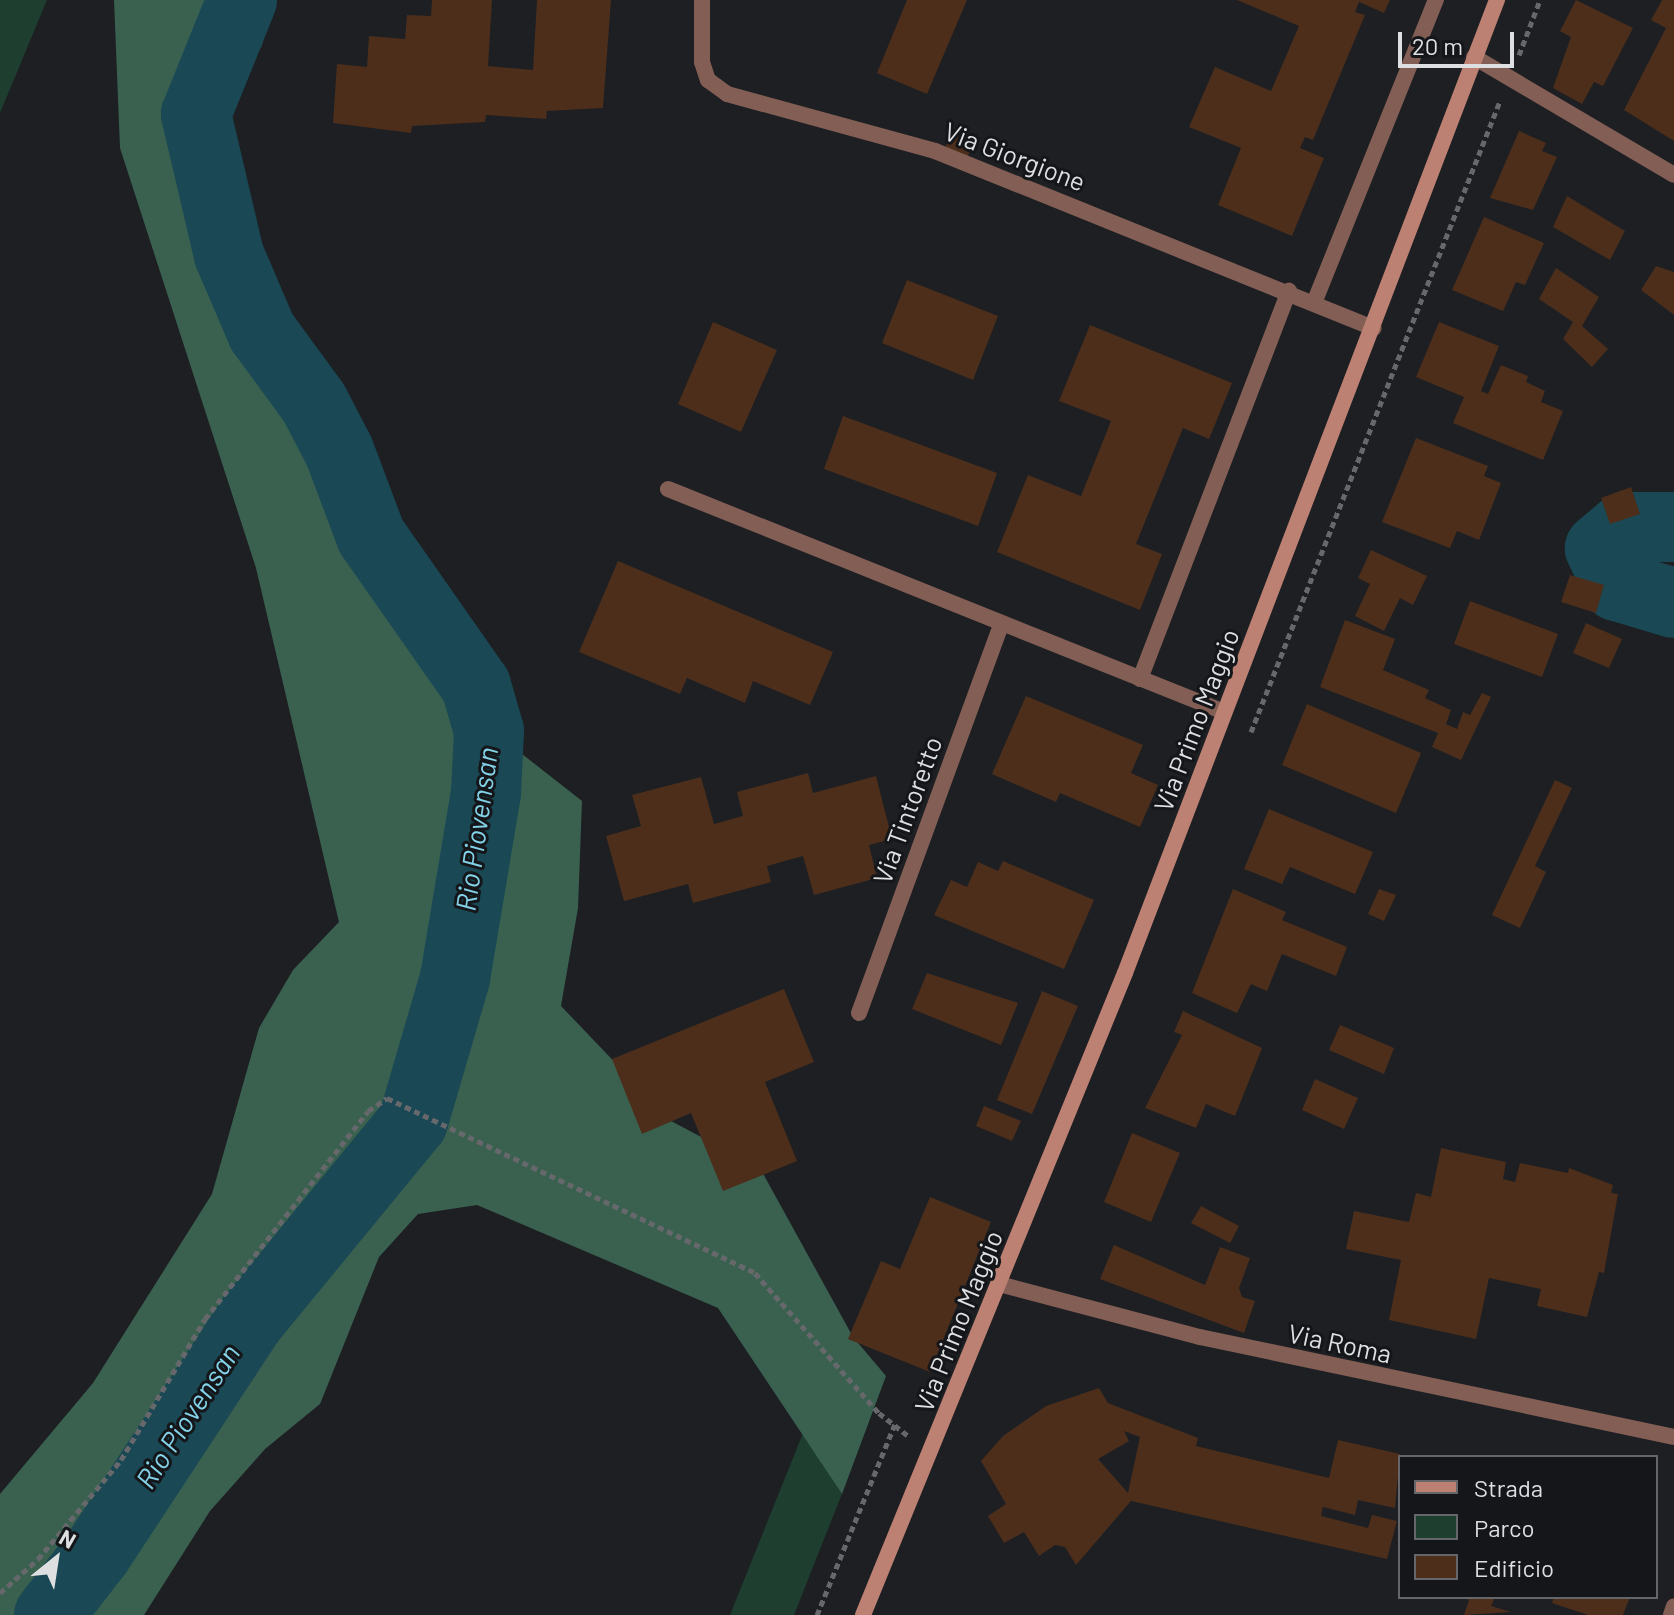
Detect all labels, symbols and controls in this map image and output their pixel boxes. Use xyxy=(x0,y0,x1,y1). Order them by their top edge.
scale bar xyxy=(1402,16,1518,66)
text: 20 m xyxy=(1412,31,1463,60)
street label: Via Giorgione xyxy=(940,115,1090,197)
street label: Via Primo Maggio xyxy=(1147,624,1245,816)
street label: Via Tintoretto xyxy=(866,732,948,888)
water label: Rio Piovensan xyxy=(448,745,504,913)
street label: Via Primo Maggio xyxy=(907,1226,1009,1416)
street label: Via Roma xyxy=(1285,1317,1395,1369)
water label: Rio Piovensan xyxy=(128,1338,246,1494)
legend xyxy=(1398,1455,1658,1599)
text: Strada xyxy=(1474,1473,1543,1502)
text: Parco xyxy=(1474,1513,1535,1542)
north arrow xyxy=(16,1519,96,1599)
text: N xyxy=(55,1523,81,1553)
text: Edificio xyxy=(1474,1553,1554,1582)

